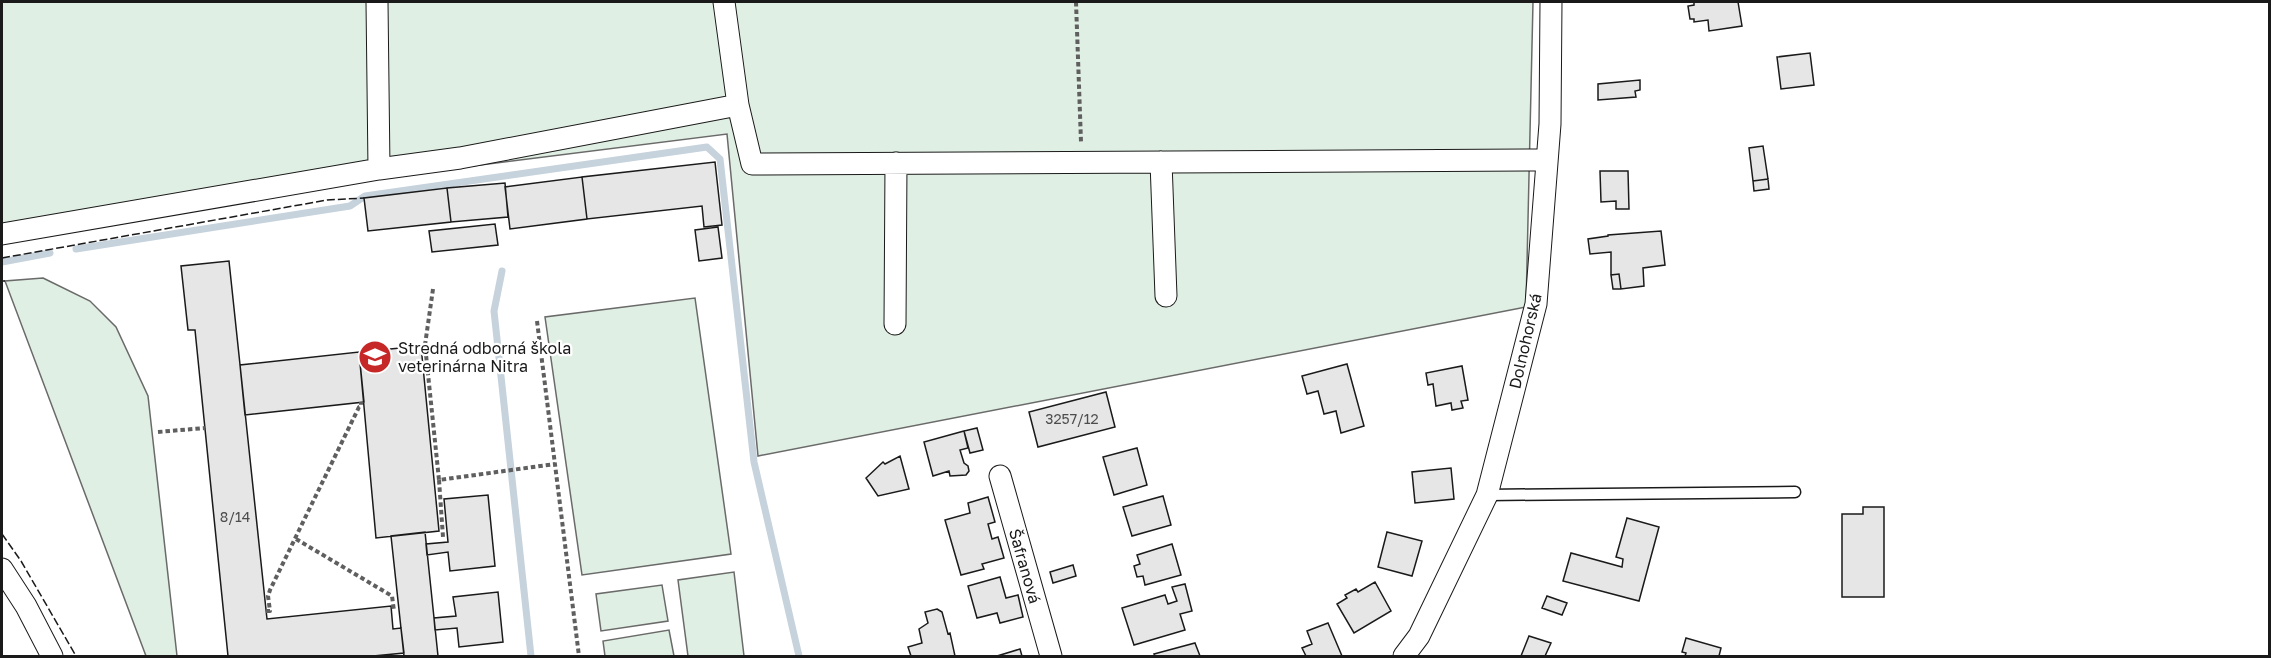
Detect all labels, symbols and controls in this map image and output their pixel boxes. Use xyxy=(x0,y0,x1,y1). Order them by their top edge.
street label: Dolnohorská xyxy=(1504,291,1546,391)
place label: Stredná odborná škola veterinárna Nitra xyxy=(398,338,571,376)
school or university icon: Stredná odborná škola veterinárna Nitra xyxy=(357,339,393,375)
house number: 3257/12 xyxy=(1045,410,1099,427)
house number: 8/14 xyxy=(220,508,250,525)
street label: Šafranová xyxy=(1005,526,1045,606)

